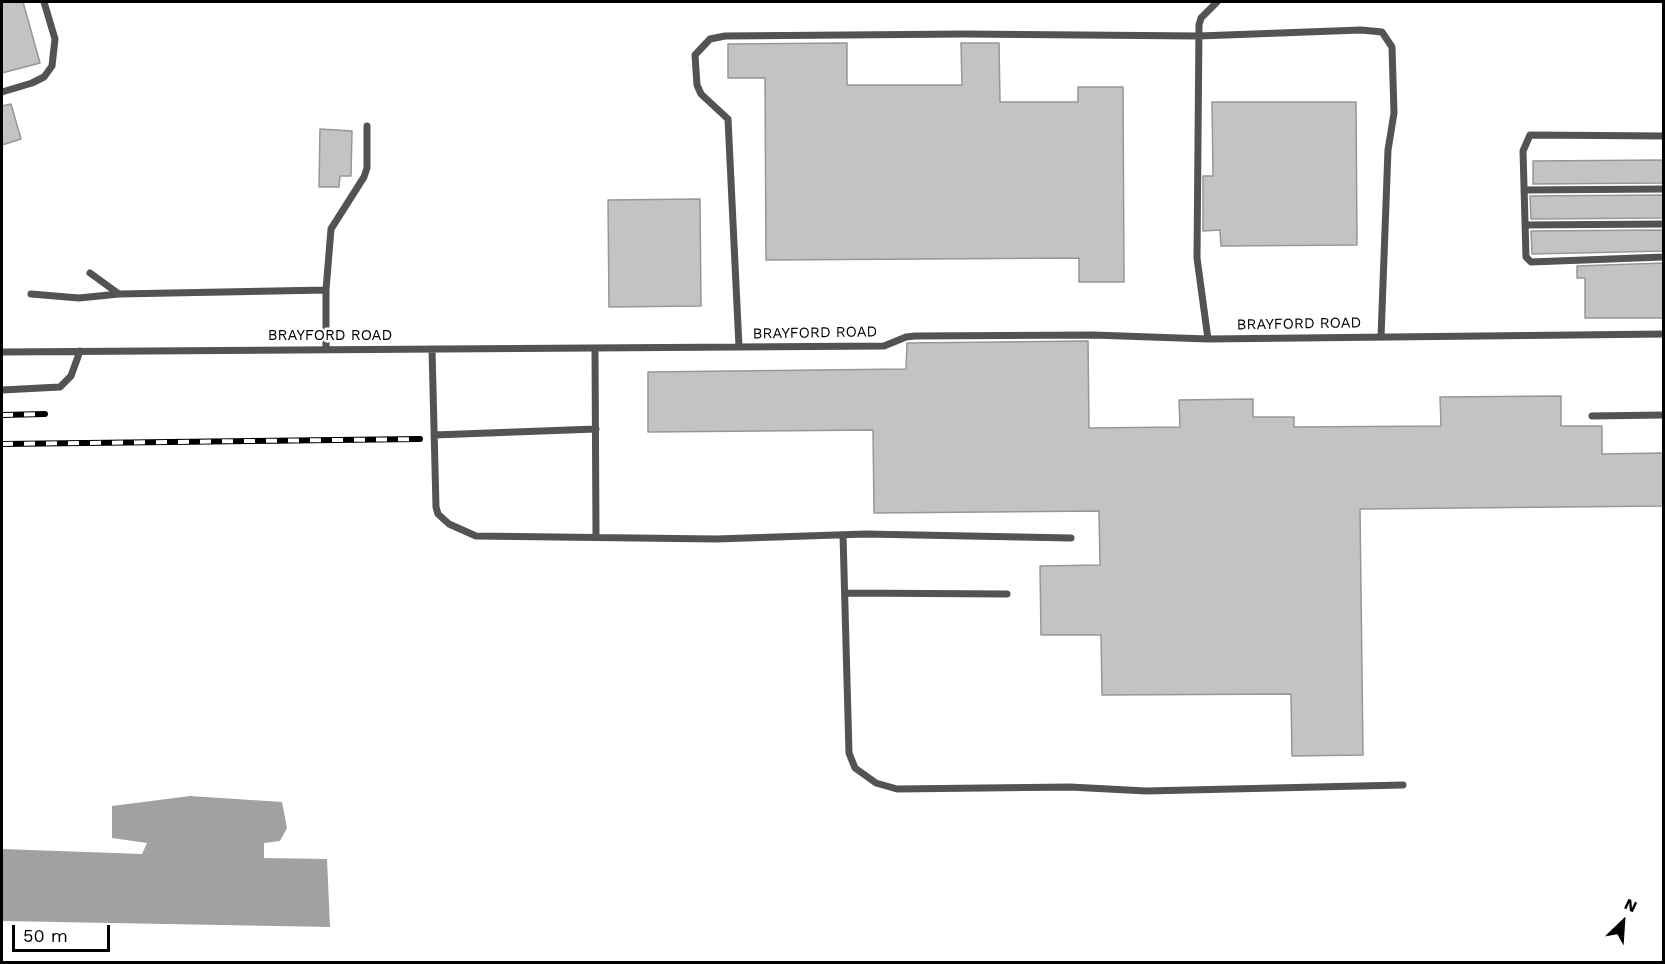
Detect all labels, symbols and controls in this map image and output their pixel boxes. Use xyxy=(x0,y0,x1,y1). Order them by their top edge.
street label: BRAYFORD ROAD xyxy=(1237,314,1361,334)
street label: BRAYFORD ROAD xyxy=(753,323,877,343)
street label: BRAYFORD ROAD xyxy=(268,327,392,345)
north arrow xyxy=(1593,892,1653,952)
text: N xyxy=(1621,894,1640,916)
scale bar xyxy=(15,913,112,951)
text: 50 m xyxy=(23,925,68,946)

